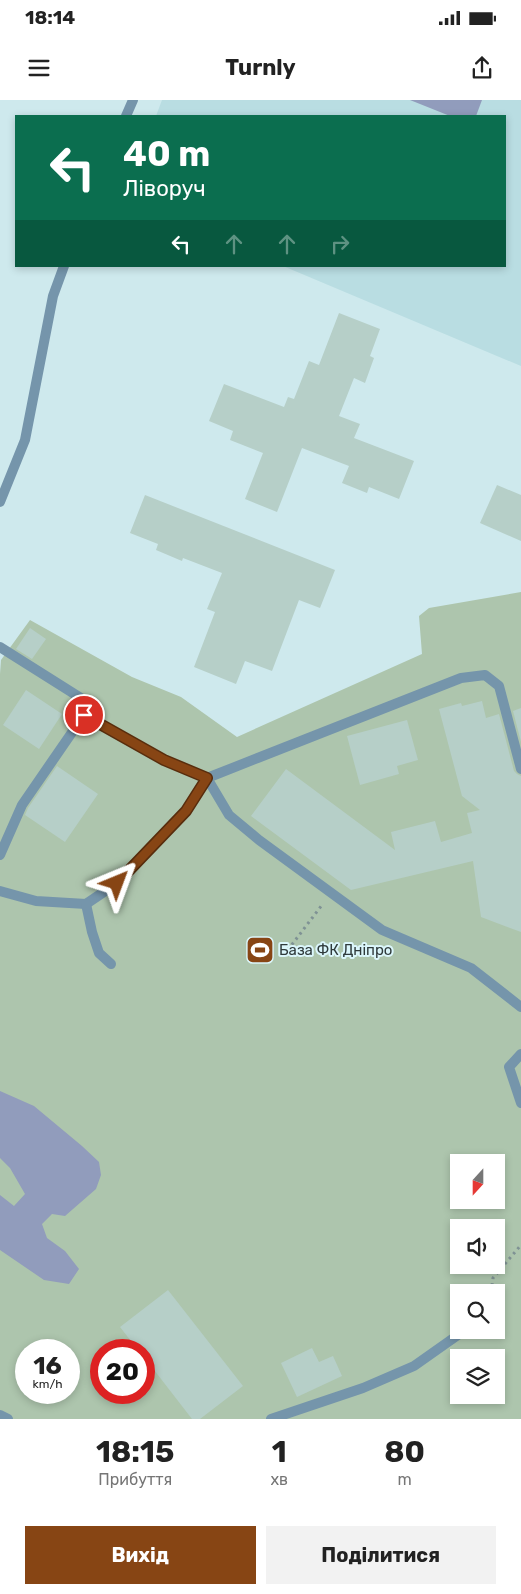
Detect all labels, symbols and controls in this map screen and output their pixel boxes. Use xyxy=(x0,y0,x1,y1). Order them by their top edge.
text: 18:14 xyxy=(25,6,75,29)
icon: menu xyxy=(25,54,53,82)
text: Turnly xyxy=(225,54,296,81)
icon: share xyxy=(468,54,496,82)
text: 40 m xyxy=(123,133,210,175)
icon: left xyxy=(40,135,105,200)
text: Ліворуч xyxy=(123,175,206,202)
icon: left xyxy=(167,230,195,258)
icon: ahead xyxy=(220,230,248,258)
icon: ahead xyxy=(273,230,301,258)
icon: right xyxy=(326,230,354,258)
pin xyxy=(63,694,105,736)
icon: arrive xyxy=(70,701,98,729)
position arrow xyxy=(90,856,142,908)
sports icon: База ФК Дніпро xyxy=(245,935,275,965)
place label: База ФК Дніпро xyxy=(279,941,392,959)
north arrow xyxy=(450,1154,505,1209)
map controls xyxy=(450,1154,505,1404)
button: sound xyxy=(450,1219,505,1274)
button: search xyxy=(450,1284,505,1339)
speed limit sign: 20 xyxy=(90,1339,155,1404)
button: layers xyxy=(450,1349,505,1404)
text: 16 xyxy=(33,1351,62,1380)
text: km/h xyxy=(33,1377,62,1391)
text: 18:15 xyxy=(96,1434,174,1470)
text: 1 xyxy=(272,1434,287,1470)
text: 80 xyxy=(384,1434,425,1470)
text: Прибуття xyxy=(98,1470,172,1489)
text: хв xyxy=(270,1470,288,1489)
text: m xyxy=(397,1470,412,1489)
button: Вихід xyxy=(25,1526,256,1584)
button: Поділитися xyxy=(266,1526,496,1584)

